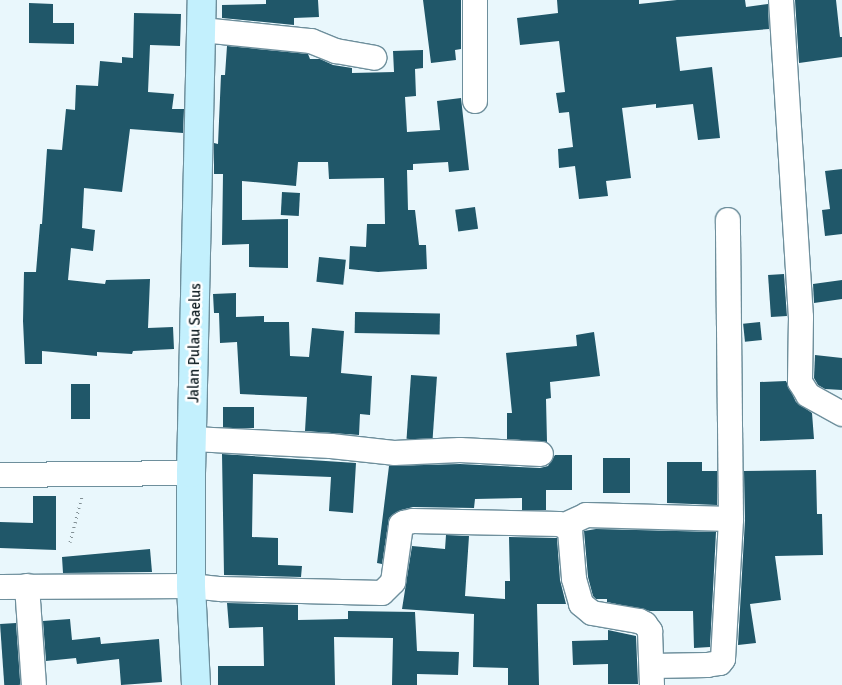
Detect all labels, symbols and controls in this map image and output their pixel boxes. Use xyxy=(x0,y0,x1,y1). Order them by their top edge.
street label: Jalan Pulau Saelus xyxy=(185,283,205,403)

